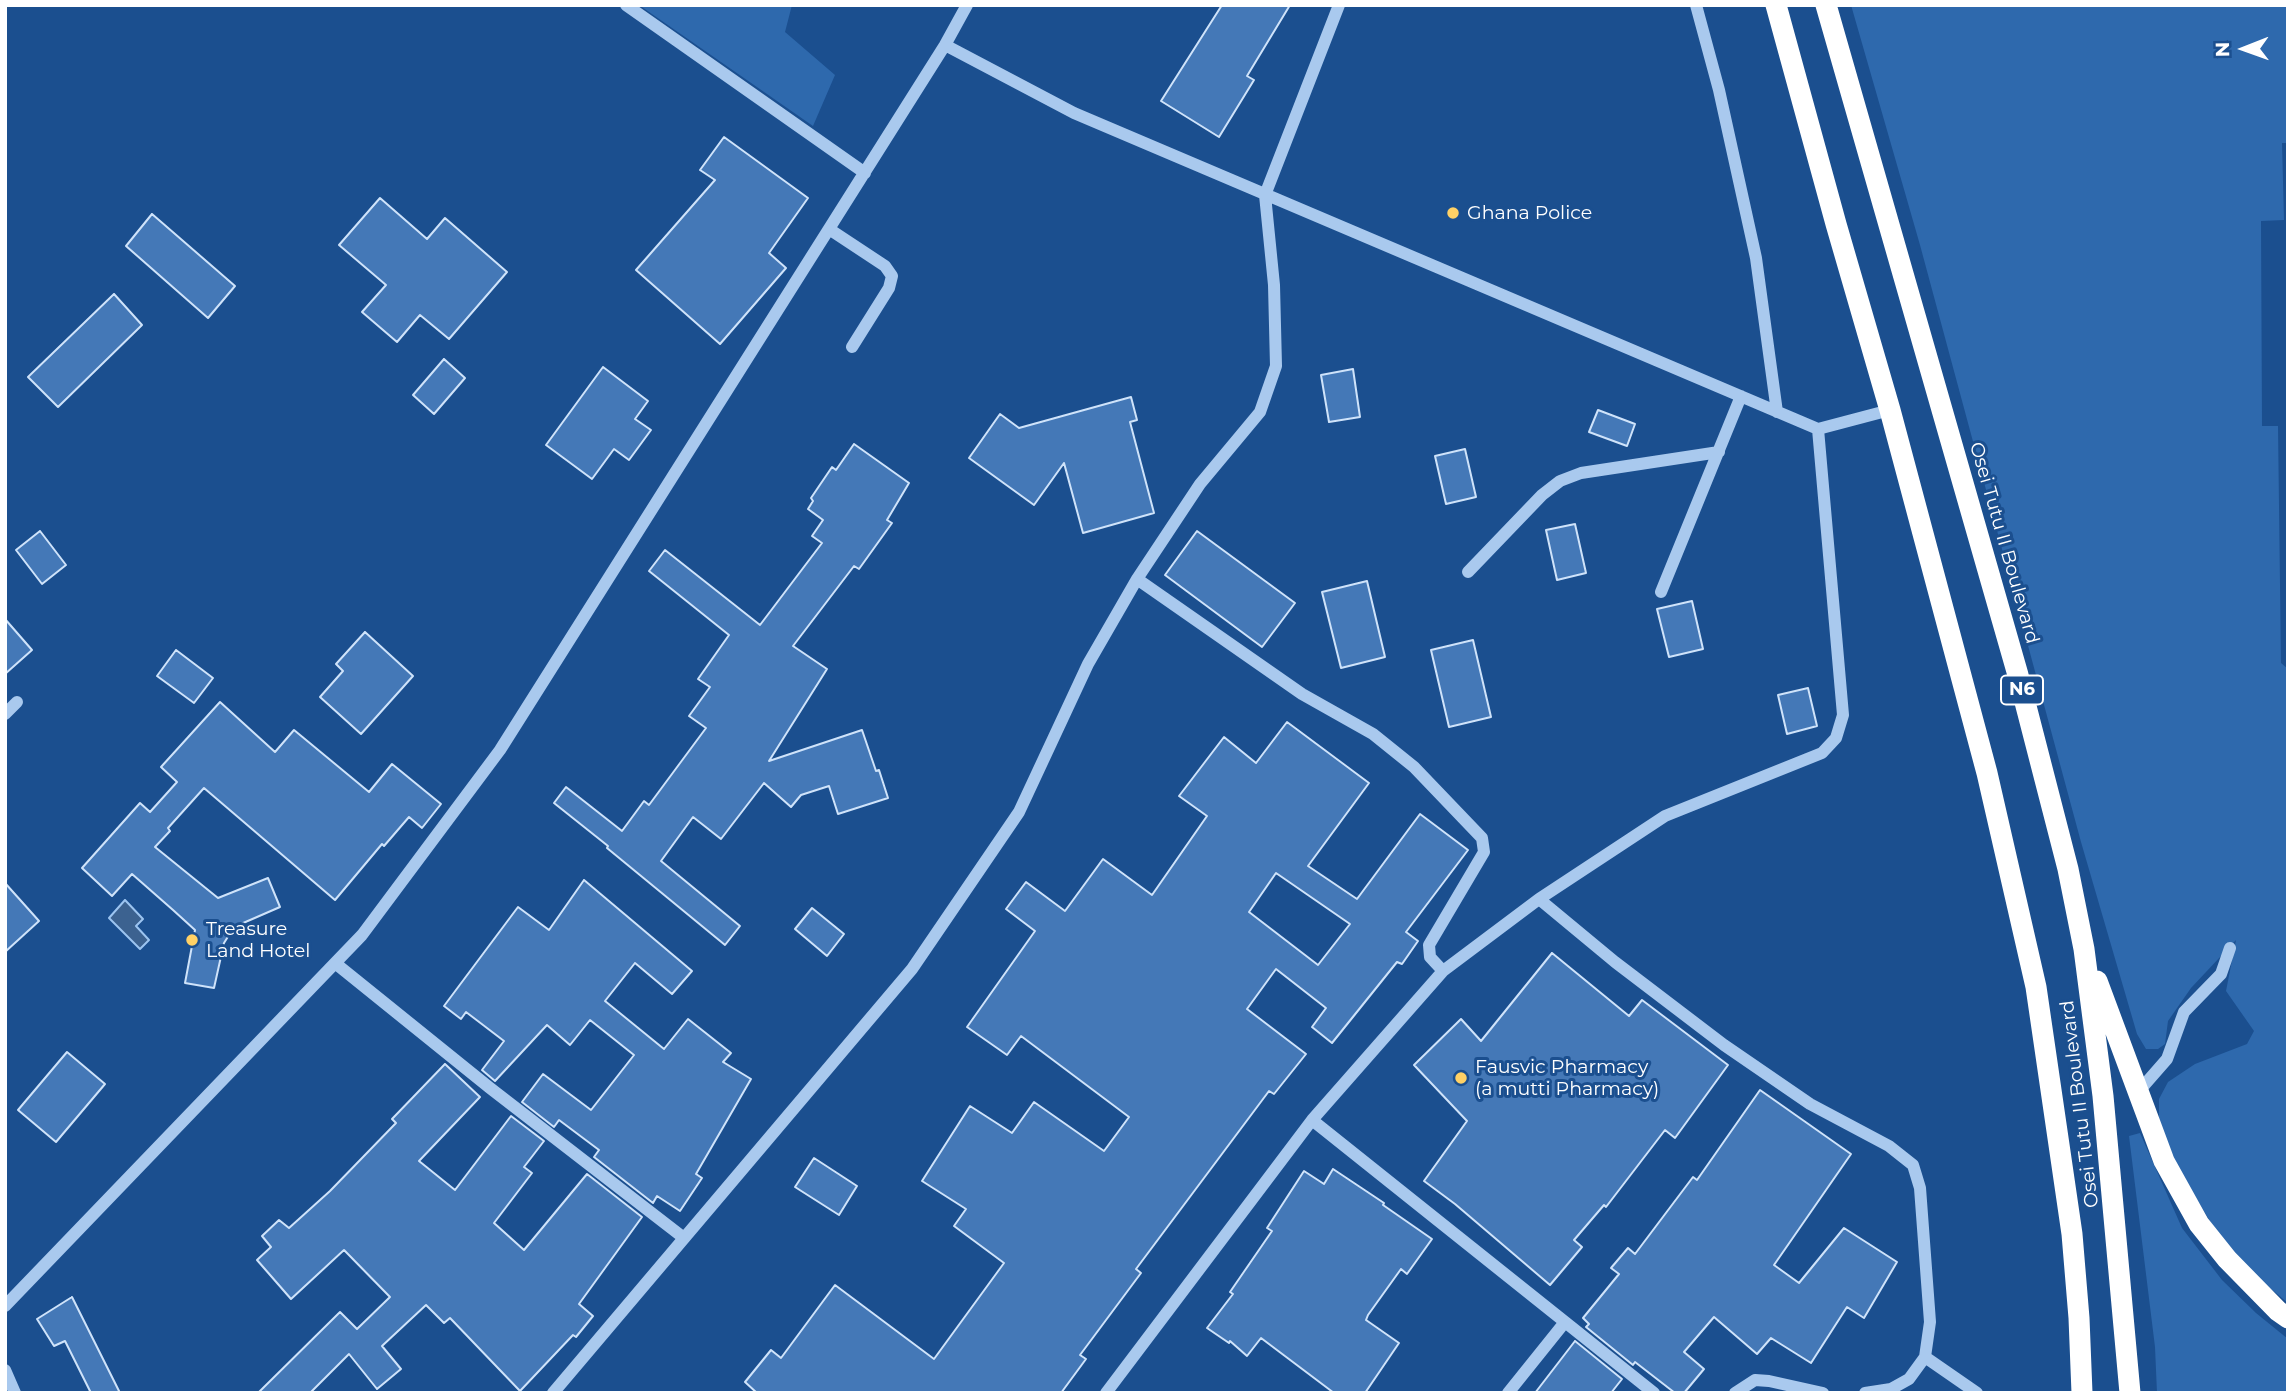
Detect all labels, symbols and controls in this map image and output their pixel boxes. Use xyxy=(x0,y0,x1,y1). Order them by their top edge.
north arrow xyxy=(2209,14,2279,84)
text: N xyxy=(2211,42,2234,57)
place label: Ghana Police xyxy=(1467,202,1592,224)
marker: Ghana Police xyxy=(1445,205,1461,221)
street label: Osei Tutu II Boulevard xyxy=(1964,439,2044,647)
road number: N6 xyxy=(2001,676,2043,704)
place label: Treasure Land Hotel xyxy=(206,918,310,962)
marker: Treasure Land Hotel xyxy=(184,932,200,948)
street label: Osei Tutu II Boulevard xyxy=(2056,999,2104,1209)
place label: Fausvic Pharmacy (a mutti Pharmacy) xyxy=(1475,1056,1659,1100)
marker: Fausvic Pharmacy (a mutti Pharmacy) xyxy=(1453,1070,1469,1086)

